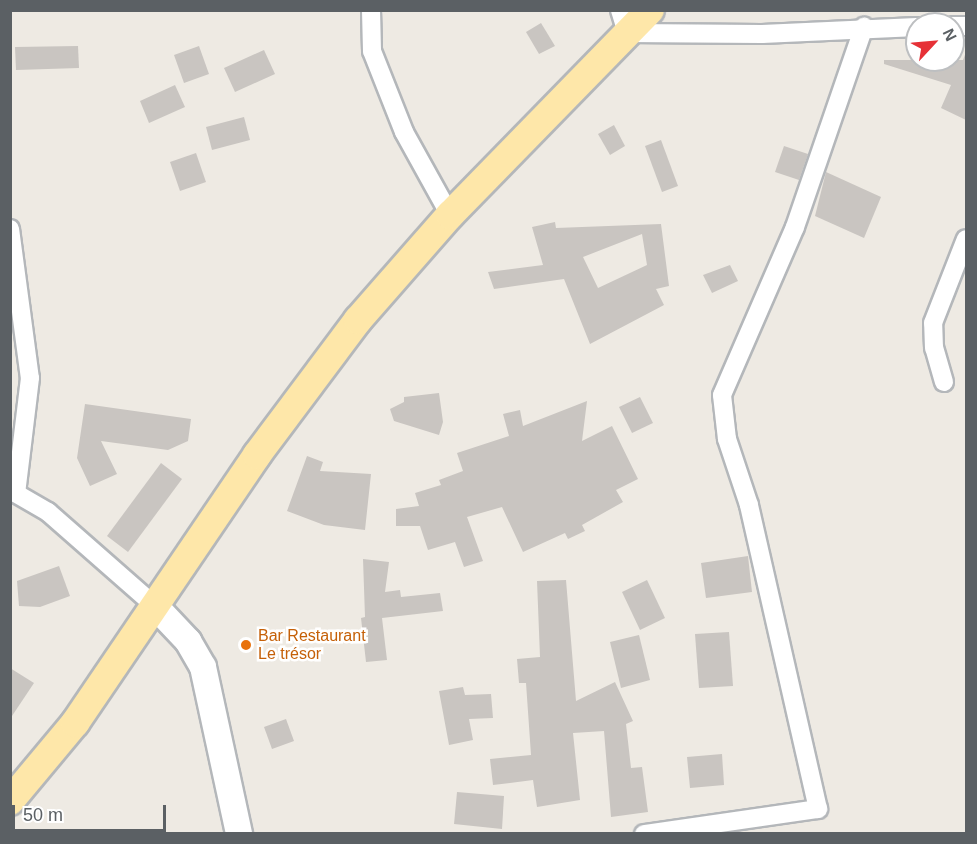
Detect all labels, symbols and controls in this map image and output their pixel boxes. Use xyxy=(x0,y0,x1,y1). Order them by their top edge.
north arrow xyxy=(905,12,965,72)
text: N xyxy=(940,26,960,44)
place label: Bar Restaurant Le trésor xyxy=(258,626,366,664)
marker: Bar Restaurant Le trésor xyxy=(239,638,253,652)
scale bar xyxy=(15,793,170,831)
text: 50 m xyxy=(23,805,63,825)

